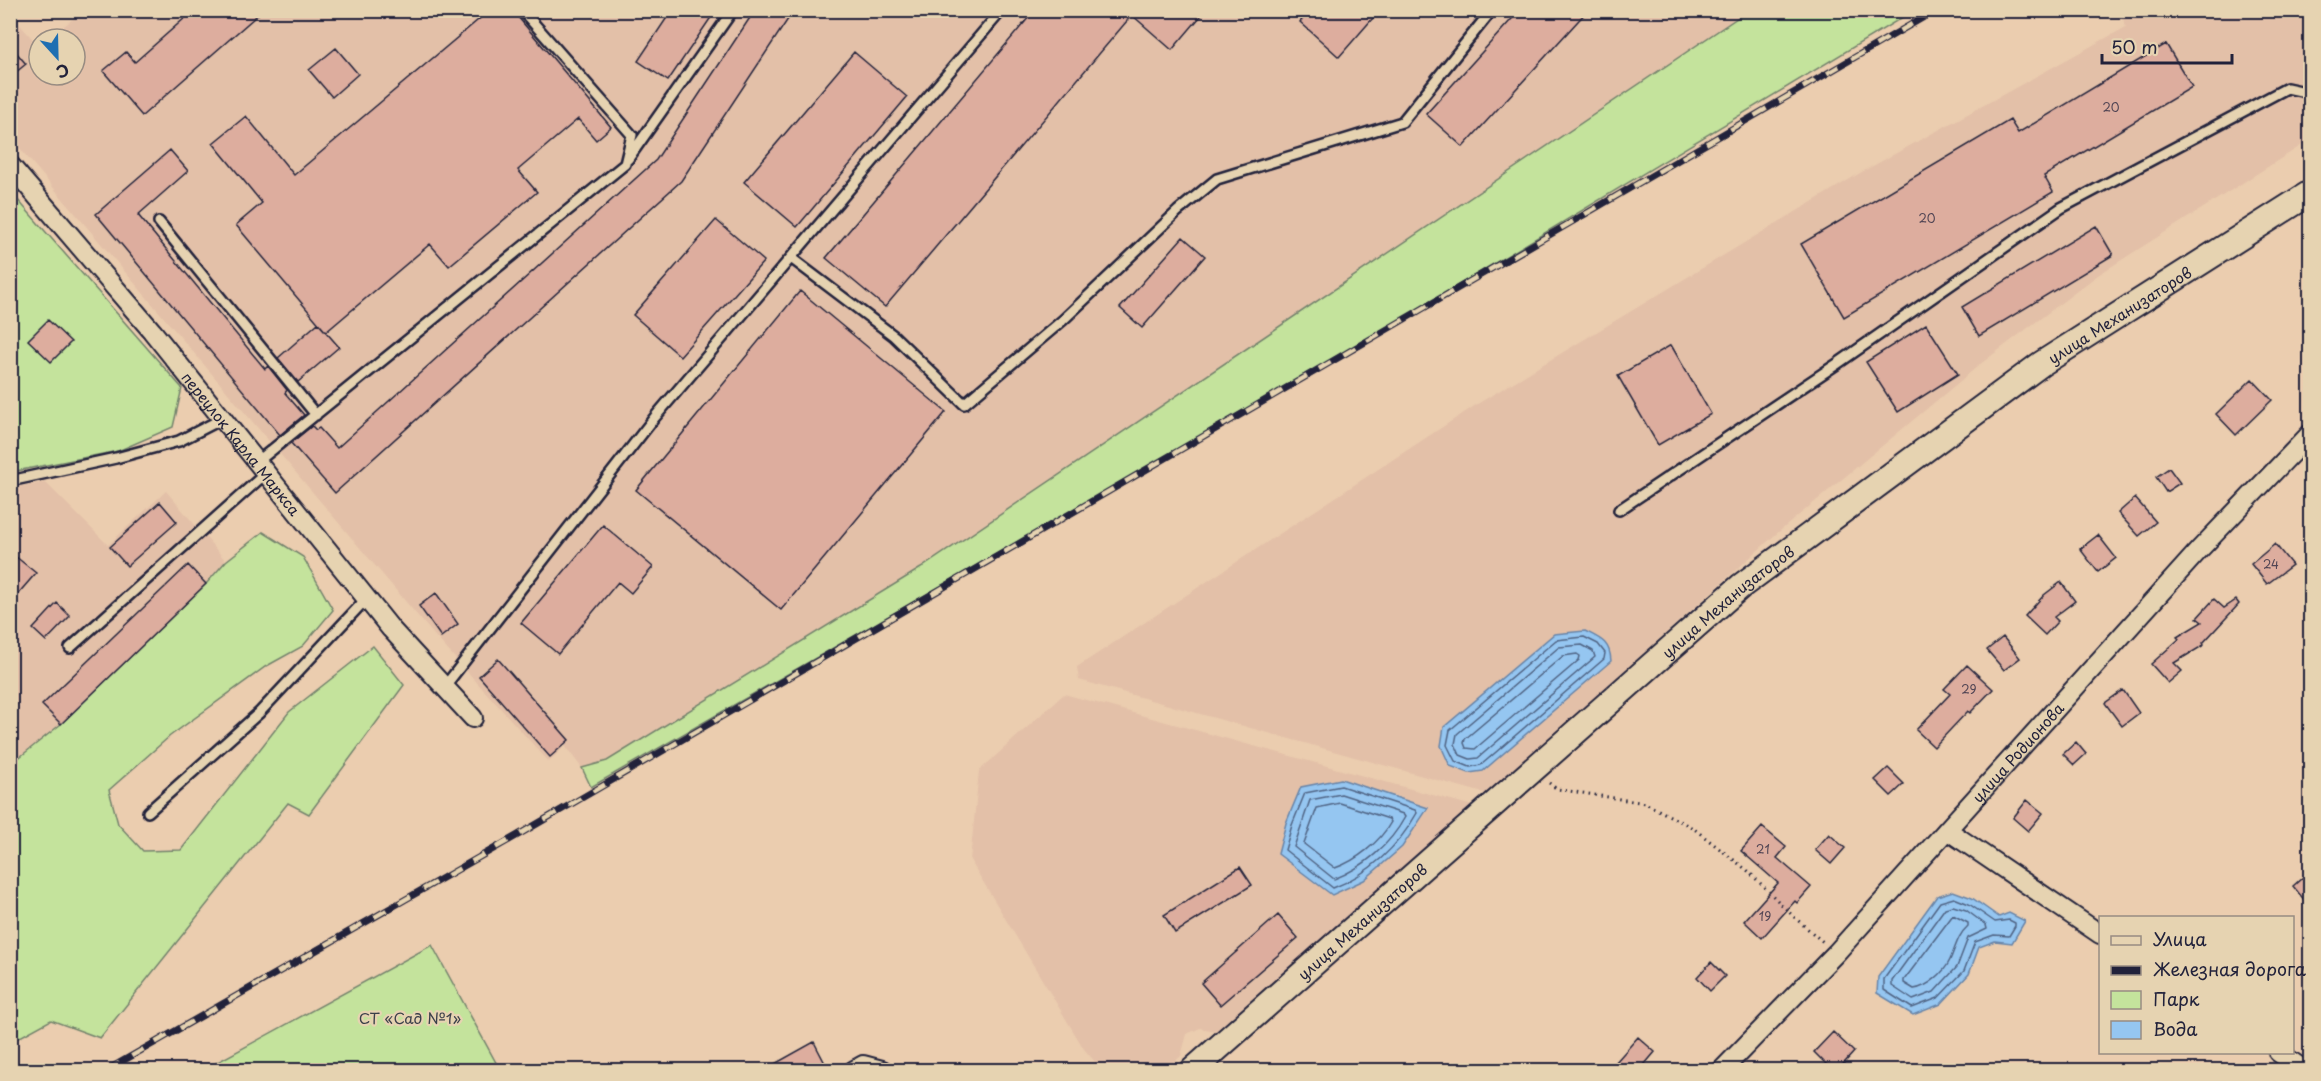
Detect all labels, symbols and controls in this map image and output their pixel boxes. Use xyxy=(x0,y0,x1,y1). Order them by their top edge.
north arrow xyxy=(27,27,87,87)
scale bar xyxy=(2102,27,2232,65)
text: 50 m xyxy=(2111,33,2158,60)
text: С xyxy=(53,58,73,85)
house number: 20 xyxy=(2102,98,2120,116)
house number: 20 xyxy=(1918,209,1936,227)
street label: улица Механизаторов xyxy=(2043,260,2195,369)
street label: переулок Карла Маркса xyxy=(177,366,307,520)
street label: улица Механизаторов xyxy=(1656,539,1798,663)
house number: 24 xyxy=(2263,555,2279,573)
house number: 29 xyxy=(1961,680,1977,698)
street label: улица Родионова xyxy=(1966,696,2069,807)
house number: 21 xyxy=(1756,840,1770,858)
street label: улица Механизаторов xyxy=(1292,857,1432,985)
house number: 19 xyxy=(1759,907,1771,925)
legend xyxy=(2099,916,2294,1054)
text: Улица xyxy=(2153,925,2207,952)
text: Железная дорога xyxy=(2153,955,2307,982)
text: Парк xyxy=(2153,985,2200,1012)
park label: СТ «Сад №1» xyxy=(359,1006,462,1029)
text: Вода xyxy=(2153,1015,2198,1042)

